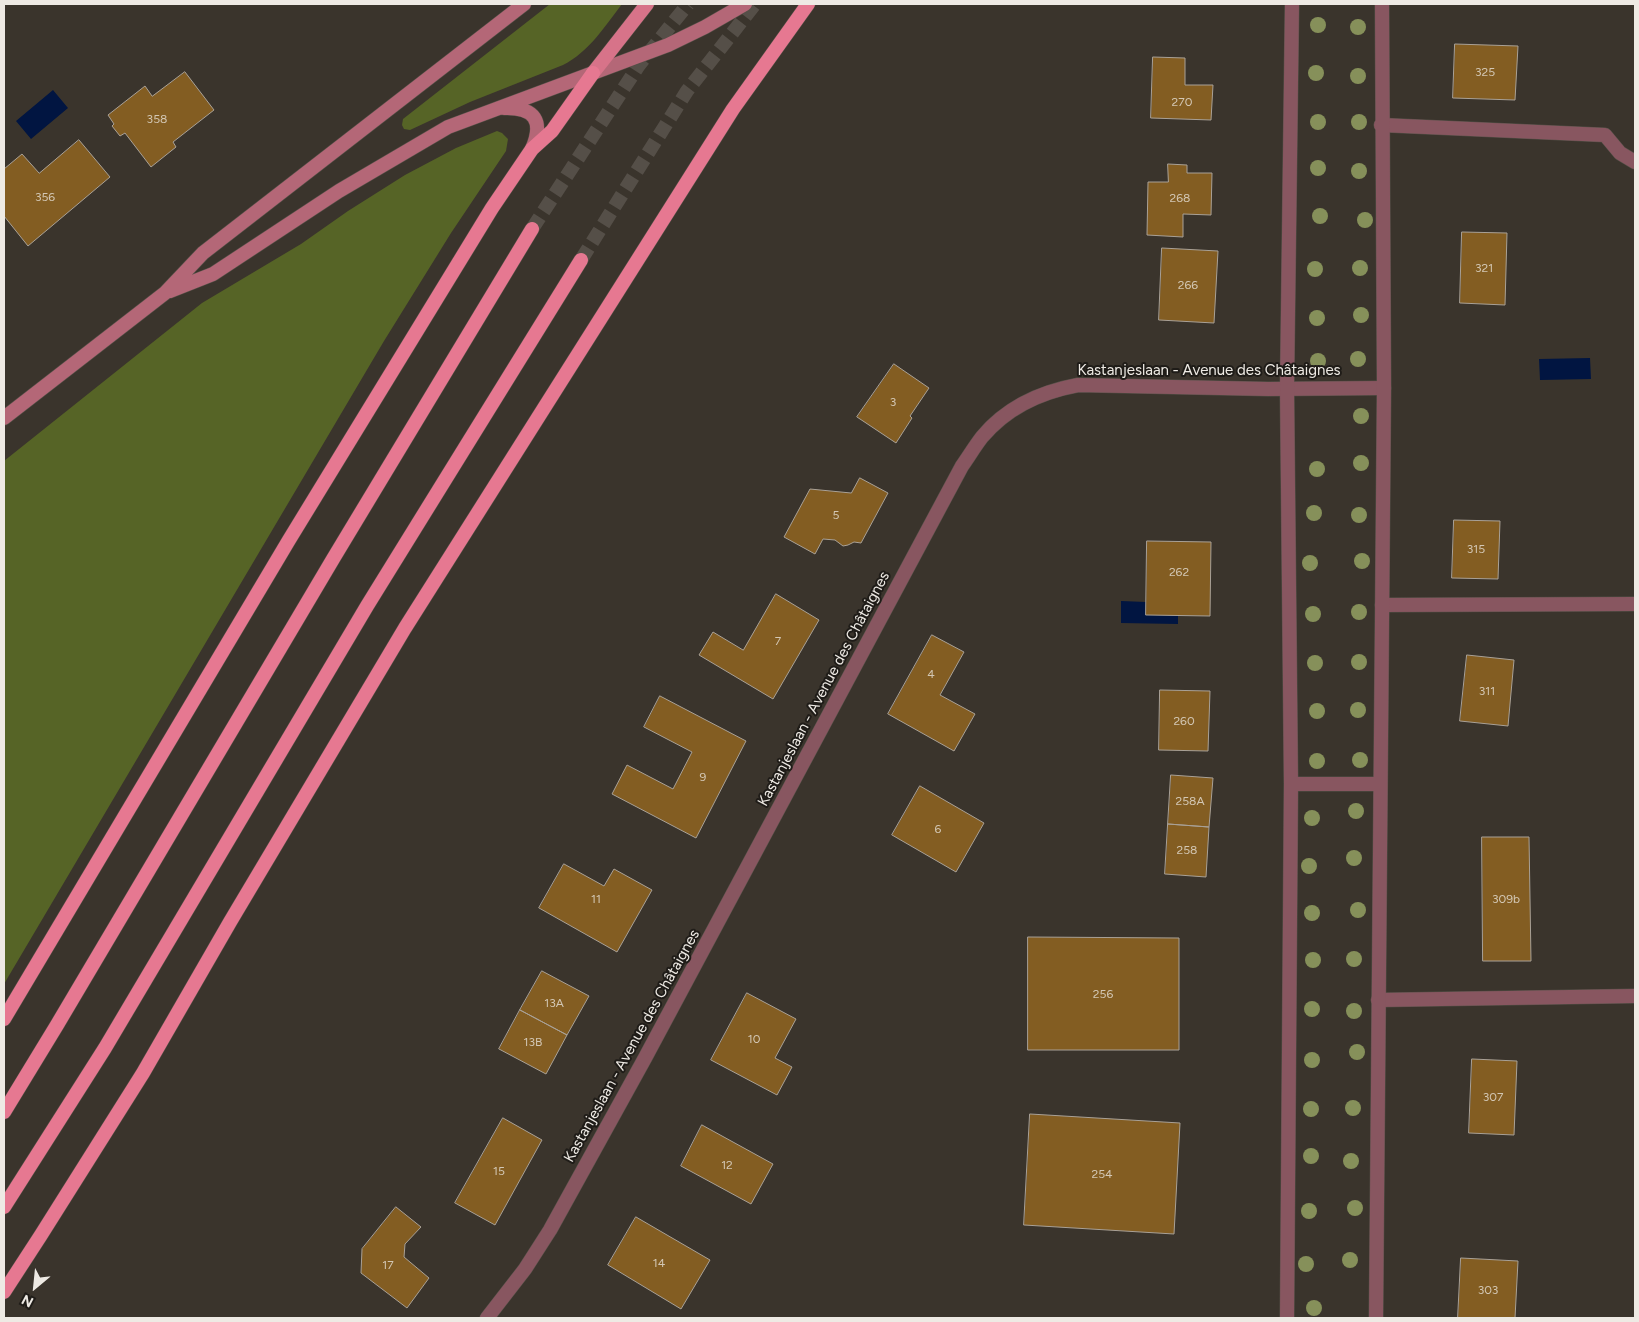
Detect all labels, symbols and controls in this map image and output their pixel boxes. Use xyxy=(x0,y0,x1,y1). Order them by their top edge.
house number: 325 xyxy=(1475,65,1495,79)
house number: 270 xyxy=(1172,95,1192,109)
house number: 358 xyxy=(147,112,167,126)
house number: 356 xyxy=(35,190,55,204)
house number: 268 xyxy=(1170,191,1190,205)
house number: 321 xyxy=(1475,261,1493,275)
house number: 266 xyxy=(1178,278,1198,292)
street label: Kastanjeslaan - Avenue des Châtaignes xyxy=(1077,362,1341,380)
house number: 3 xyxy=(890,395,896,409)
house number: 5 xyxy=(833,508,839,522)
house number: 315 xyxy=(1467,542,1485,556)
house number: 262 xyxy=(1169,565,1189,579)
street label: Kastanjeslaan - Avenue des Châtaignes xyxy=(754,569,894,809)
house number: 7 xyxy=(775,634,781,648)
house number: 4 xyxy=(927,667,935,681)
house number: 311 xyxy=(1479,684,1495,698)
house number: 260 xyxy=(1173,714,1195,728)
house number: 9 xyxy=(700,770,706,784)
house number: 258A xyxy=(1175,794,1205,808)
house number: 6 xyxy=(935,822,941,836)
house number: 258 xyxy=(1177,843,1197,857)
house number: 11 xyxy=(591,892,601,906)
house number: 309b xyxy=(1492,892,1520,906)
street label: Kastanjeslaan - Avenue des Châtaignes xyxy=(560,927,704,1165)
house number: 256 xyxy=(1093,987,1113,1001)
house number: 13A xyxy=(544,996,564,1010)
house number: 10 xyxy=(748,1032,760,1046)
house number: 13B xyxy=(524,1035,542,1049)
house number: 307 xyxy=(1483,1090,1503,1104)
house number: 12 xyxy=(721,1158,733,1172)
house number: 15 xyxy=(493,1164,505,1178)
house number: 254 xyxy=(1091,1167,1113,1181)
house number: 14 xyxy=(653,1256,665,1270)
house number: 17 xyxy=(382,1258,394,1272)
north arrow xyxy=(10,1262,60,1312)
house number: 303 xyxy=(1478,1283,1498,1297)
text: N xyxy=(19,1291,37,1311)

